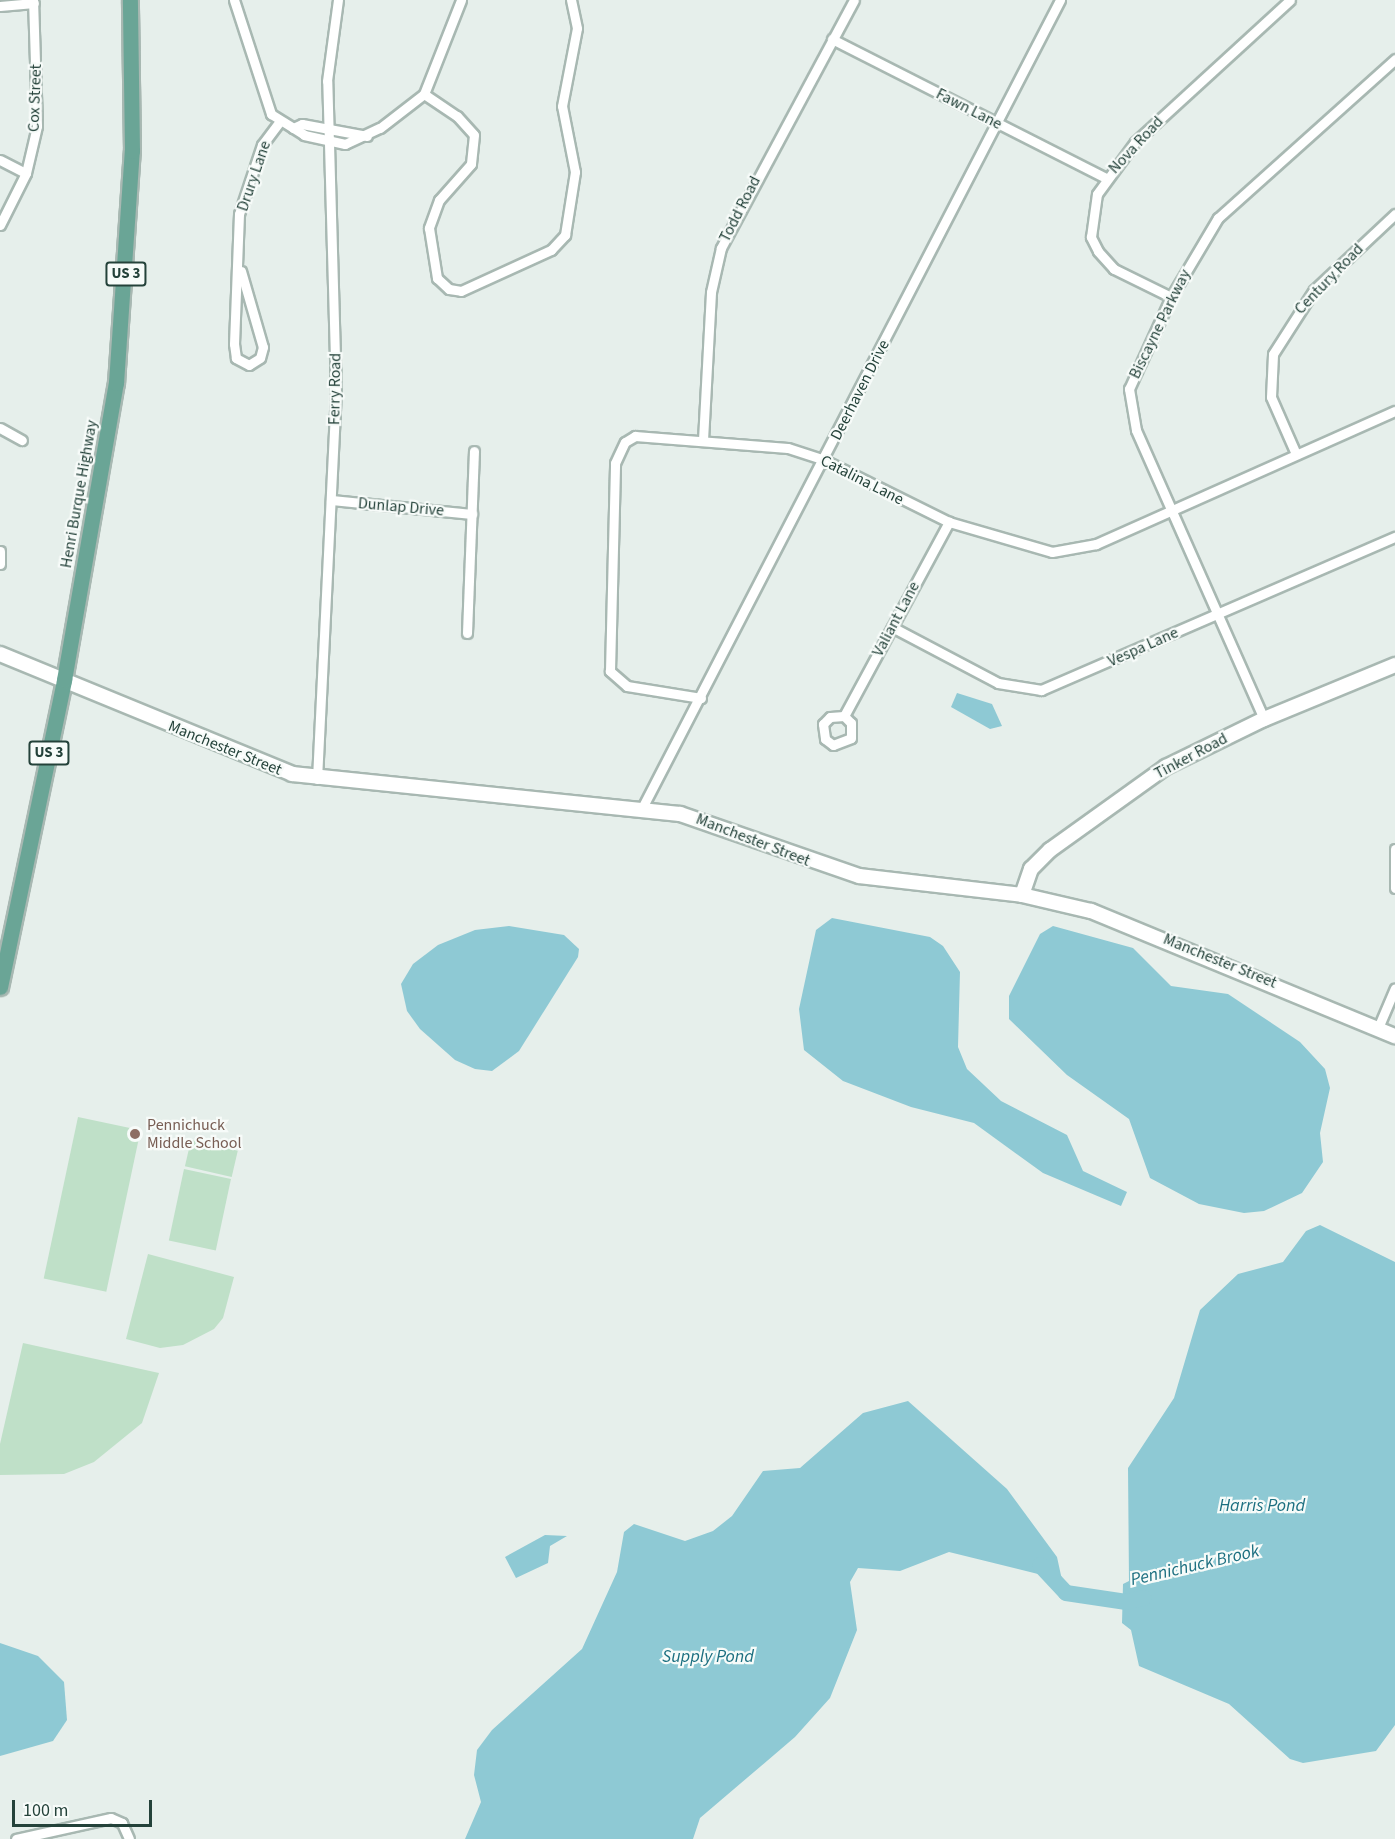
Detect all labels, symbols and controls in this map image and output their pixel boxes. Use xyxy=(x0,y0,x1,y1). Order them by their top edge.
street label: Cox Street xyxy=(24,64,46,132)
street label: Fawn Lane xyxy=(933,84,1005,134)
street label: Nova Road xyxy=(1105,112,1167,178)
street label: Drury Lane xyxy=(233,138,275,214)
street label: Todd Road xyxy=(715,173,765,245)
street label: Century Road xyxy=(1291,240,1367,318)
road number: US 3 xyxy=(105,262,147,286)
street label: Biscayne Parkway xyxy=(1125,266,1195,382)
street label: Deerhaven Drive xyxy=(826,337,894,443)
street label: Ferry Road xyxy=(325,353,345,425)
street label: Henri Burque Highway xyxy=(57,418,101,570)
street label: Catalina Lane xyxy=(817,451,907,509)
street label: Dunlap Drive xyxy=(357,494,445,520)
street label: Valiant Lane xyxy=(868,578,924,660)
street label: Vespa Lane xyxy=(1105,623,1181,671)
street label: Manchester Street xyxy=(165,716,285,780)
street label: Tinker Road xyxy=(1151,729,1231,783)
road number: US 3 xyxy=(28,741,70,765)
street label: Manchester Street xyxy=(693,809,813,871)
street label: Manchester Street xyxy=(1160,929,1280,993)
place label: Pennichuck Middle School xyxy=(147,1115,242,1153)
marker: Pennichuck Middle School xyxy=(128,1127,142,1141)
water label: Harris Pond xyxy=(1219,1495,1305,1517)
water label: Pennichuck Brook xyxy=(1129,1541,1261,1591)
water label: Supply Pond xyxy=(662,1646,754,1668)
scale bar xyxy=(15,1788,154,1826)
text: 100 m xyxy=(23,1798,68,1823)

